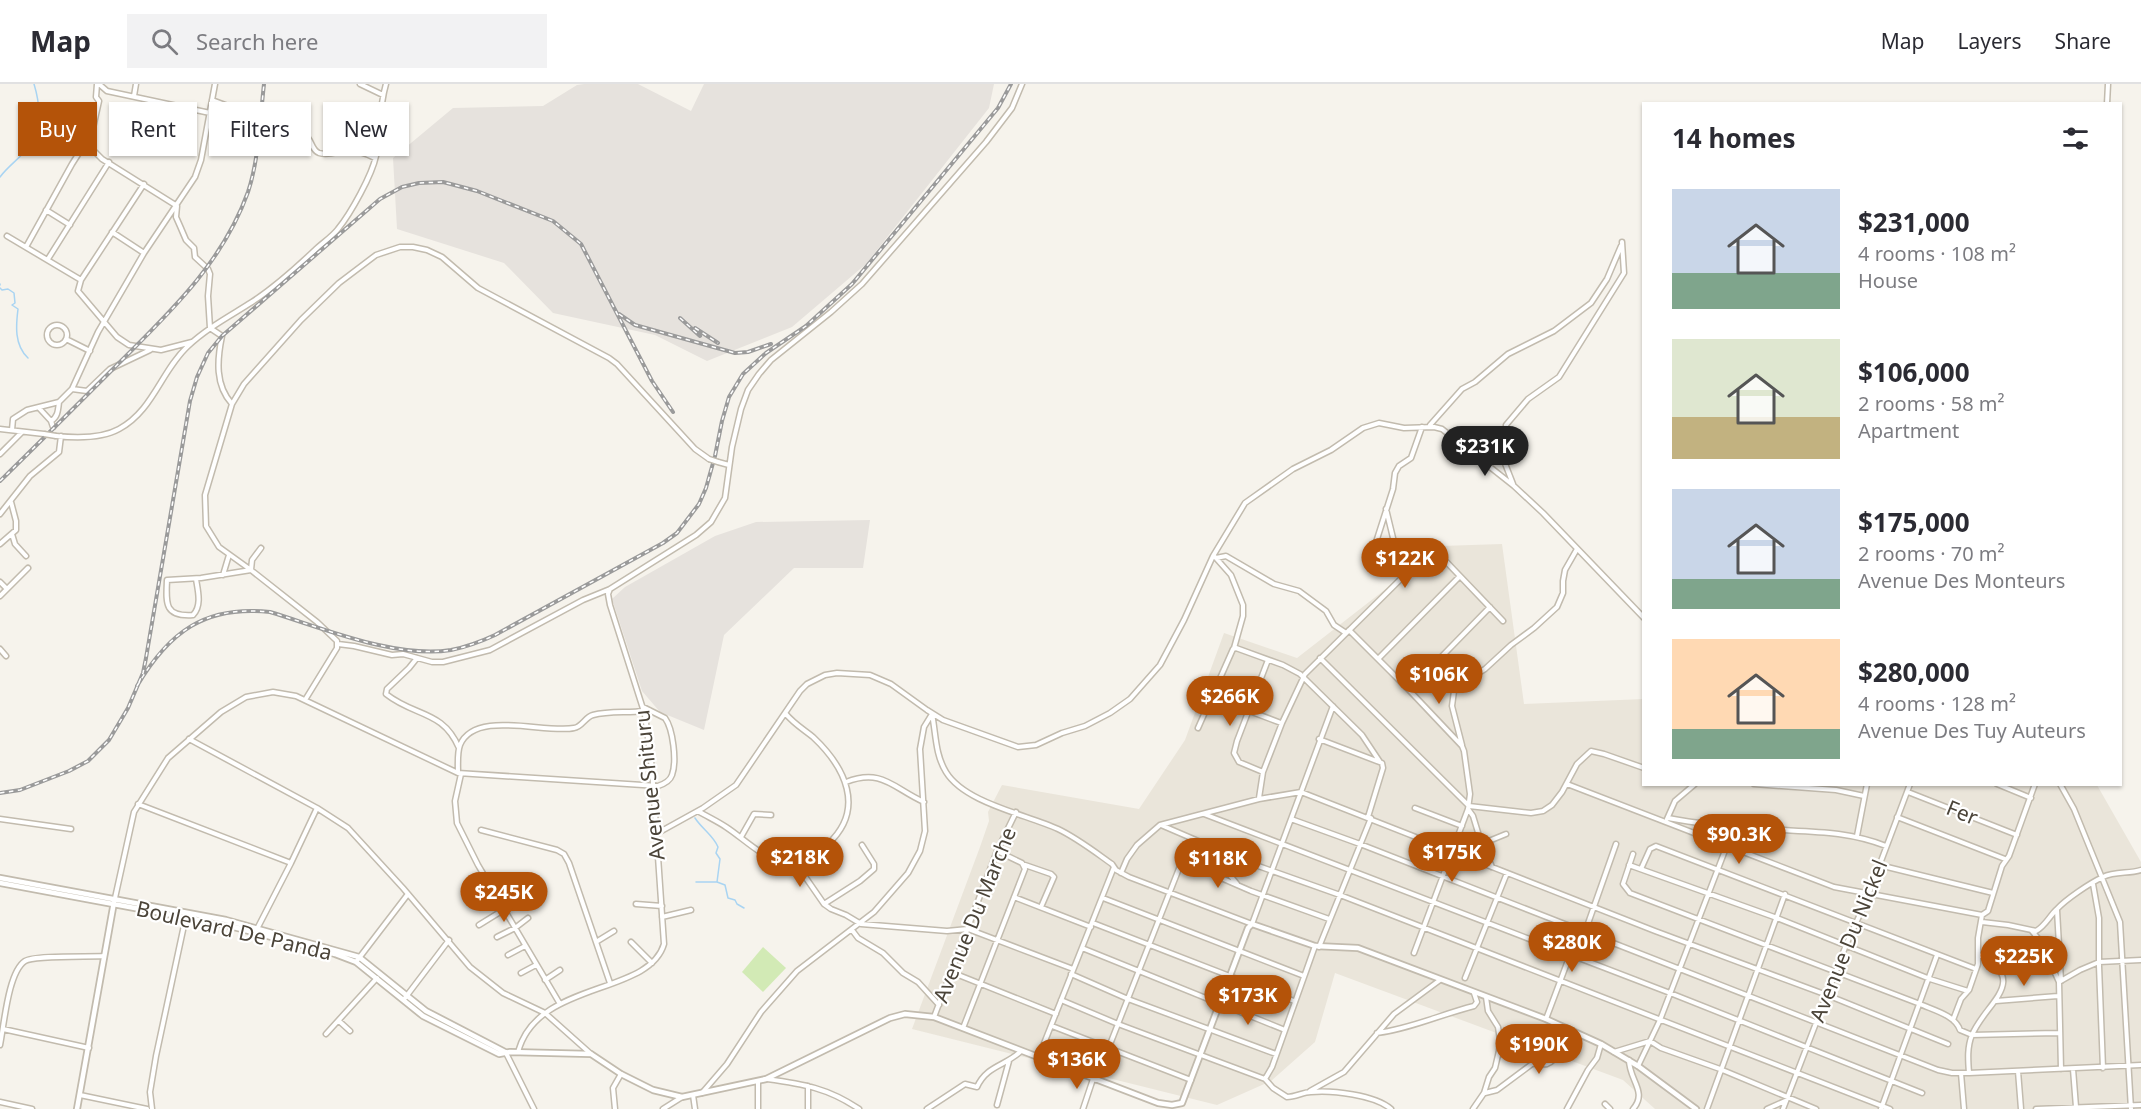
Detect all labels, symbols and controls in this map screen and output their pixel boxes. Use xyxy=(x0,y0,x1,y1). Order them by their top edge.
search box xyxy=(127,14,547,68)
text: Map xyxy=(30,22,91,60)
icon: search xyxy=(148,25,181,58)
text: Search here xyxy=(196,26,318,56)
text: Map xyxy=(1881,27,1925,55)
text: Layers xyxy=(1958,27,2022,55)
text: Share xyxy=(2055,27,2111,55)
chip: Buy xyxy=(18,102,97,156)
chip: Rent xyxy=(109,102,197,156)
chip: Filters xyxy=(209,102,311,156)
chip: New xyxy=(323,102,409,156)
text: 14 homes xyxy=(1672,120,1796,156)
icon: filters xyxy=(2059,122,2092,155)
text: $231,000 xyxy=(1858,204,1970,240)
icon: home xyxy=(1720,213,1792,285)
text: 4 rooms · 108 m² xyxy=(1858,240,2016,267)
text: House xyxy=(1858,267,1918,294)
text: $106,000 xyxy=(1858,354,1970,390)
icon: home xyxy=(1720,363,1792,435)
text: 2 rooms · 58 m² xyxy=(1858,390,2005,417)
text: Apartment xyxy=(1858,417,1959,444)
pin: $231K xyxy=(1443,426,1527,477)
text: $231K xyxy=(1455,432,1515,459)
text: $175,000 xyxy=(1858,504,1970,540)
icon: home xyxy=(1720,513,1792,585)
pin: $122K xyxy=(1363,538,1447,589)
text: 2 rooms · 70 m² xyxy=(1858,540,2005,567)
text: $122K xyxy=(1375,544,1435,571)
text: Avenue Des Monteurs xyxy=(1858,567,2065,594)
pin: $106K xyxy=(1397,654,1481,705)
text: $280,000 xyxy=(1858,654,1970,690)
text: $106K xyxy=(1409,660,1469,687)
icon: home xyxy=(1720,663,1792,735)
pin: $266K xyxy=(1188,676,1272,727)
text: $266K xyxy=(1200,682,1260,709)
text: 4 rooms · 128 m² xyxy=(1858,690,2016,717)
street label: Avenue Shituru xyxy=(627,708,671,862)
text: Avenue Des Tuy Auteurs xyxy=(1858,717,2086,744)
street label: Fer xyxy=(1943,793,1982,831)
pin: $90.3K xyxy=(1690,814,1788,865)
text: $90.3K xyxy=(1707,820,1771,847)
street label: Avenue Du Marche xyxy=(926,823,1022,1007)
pin: $175K xyxy=(1410,832,1494,883)
pin: $218K xyxy=(758,837,842,888)
pin: $118K xyxy=(1176,838,1260,889)
text: $175K xyxy=(1422,838,1482,865)
text: $218K xyxy=(770,843,830,870)
text: $118K xyxy=(1188,844,1248,871)
street label: Avenue Du Nickel xyxy=(1803,855,1893,1026)
pin: $245K xyxy=(462,872,546,923)
text: $245K xyxy=(474,878,534,905)
street label: Boulevard De Panda xyxy=(134,894,335,966)
pin: $280K xyxy=(1530,922,1614,973)
text: $280K xyxy=(1542,928,1602,955)
pin: $225K xyxy=(1982,936,2066,987)
text: $225K xyxy=(1994,942,2054,969)
pin: $173K xyxy=(1206,975,1290,1026)
text: $173K xyxy=(1218,981,1278,1008)
pin: $190K xyxy=(1497,1024,1581,1075)
text: $190K xyxy=(1509,1030,1569,1057)
pin: $136K xyxy=(1035,1039,1119,1090)
text: $136K xyxy=(1047,1045,1107,1072)

